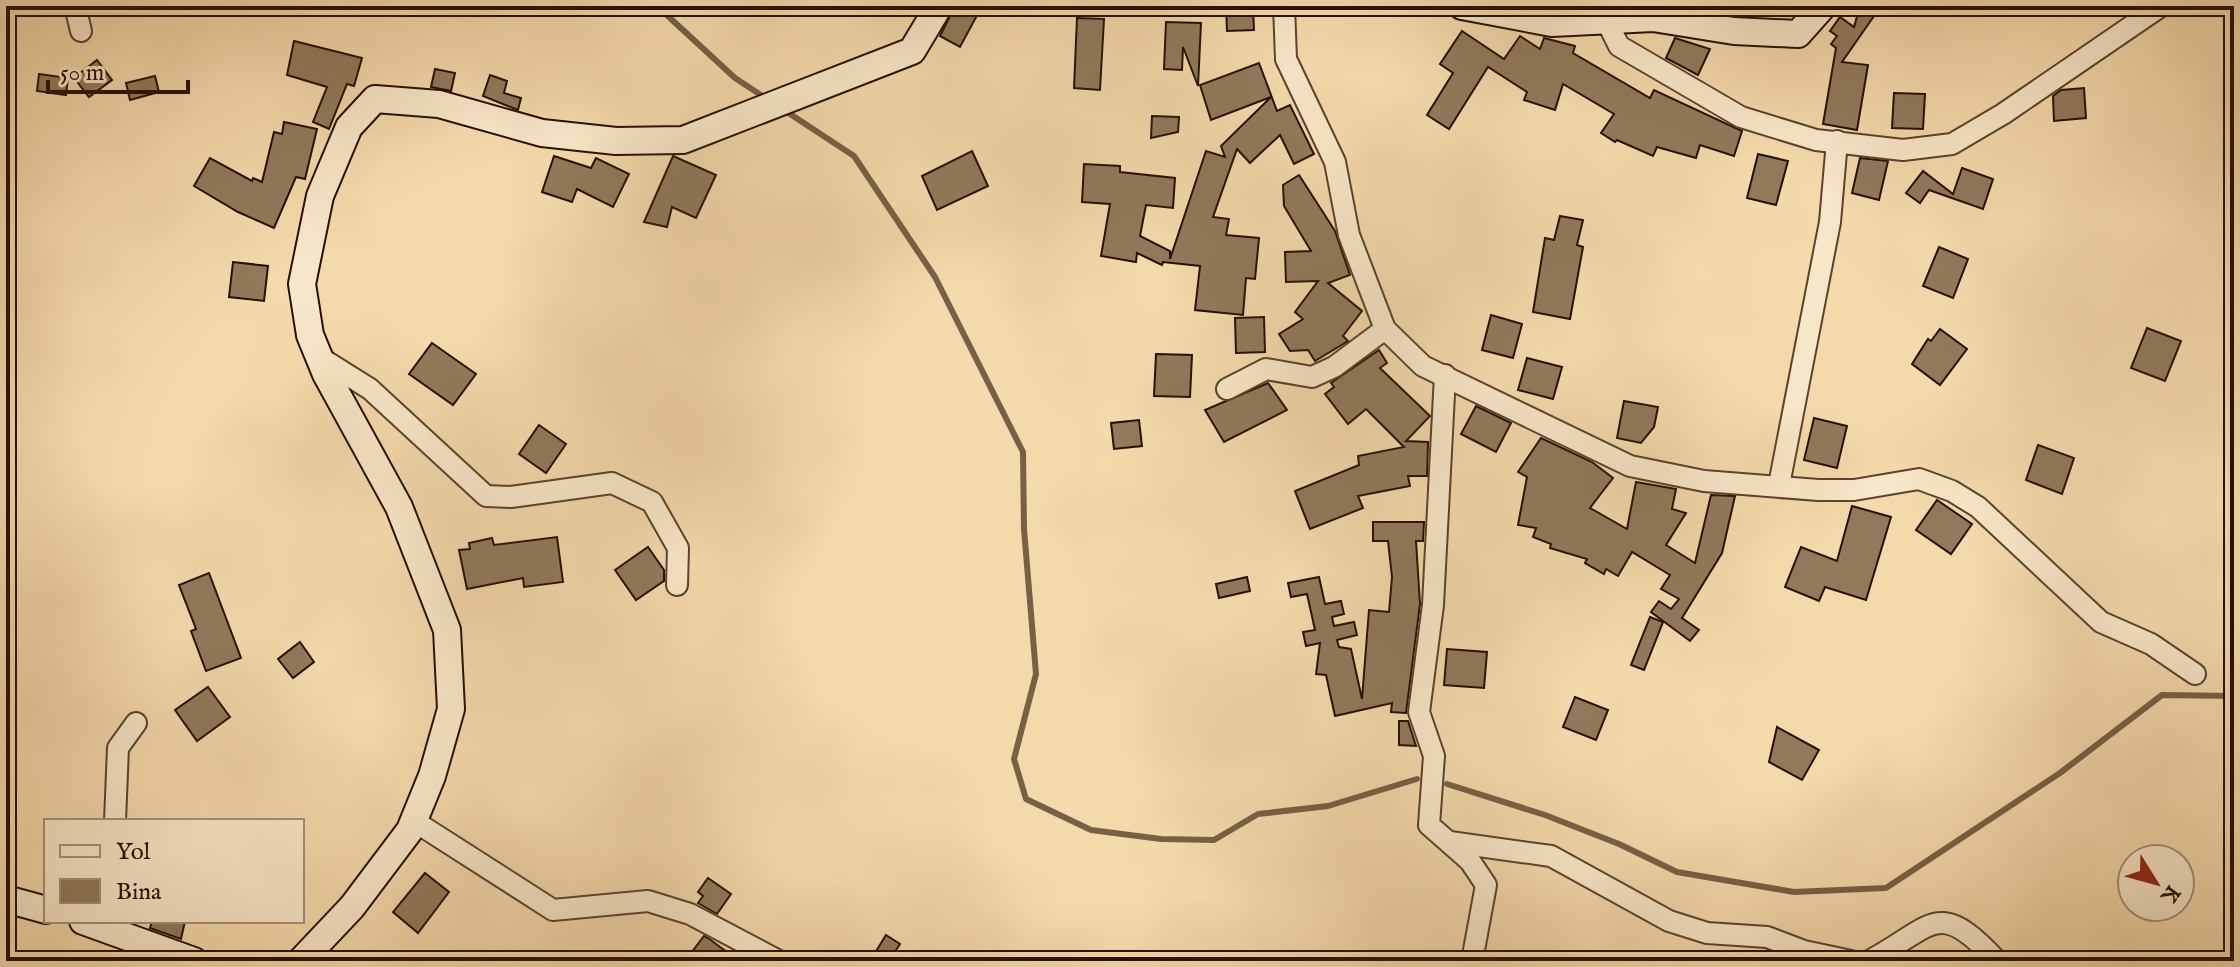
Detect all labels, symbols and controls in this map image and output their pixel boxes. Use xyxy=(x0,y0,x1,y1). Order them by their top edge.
scale bar xyxy=(48,44,188,94)
text: 50 m xyxy=(60,58,104,89)
legend xyxy=(44,819,304,923)
text: Yol xyxy=(116,837,151,868)
north arrow xyxy=(2116,843,2196,923)
text: Bina xyxy=(116,877,162,908)
text: K xyxy=(2154,879,2186,909)

